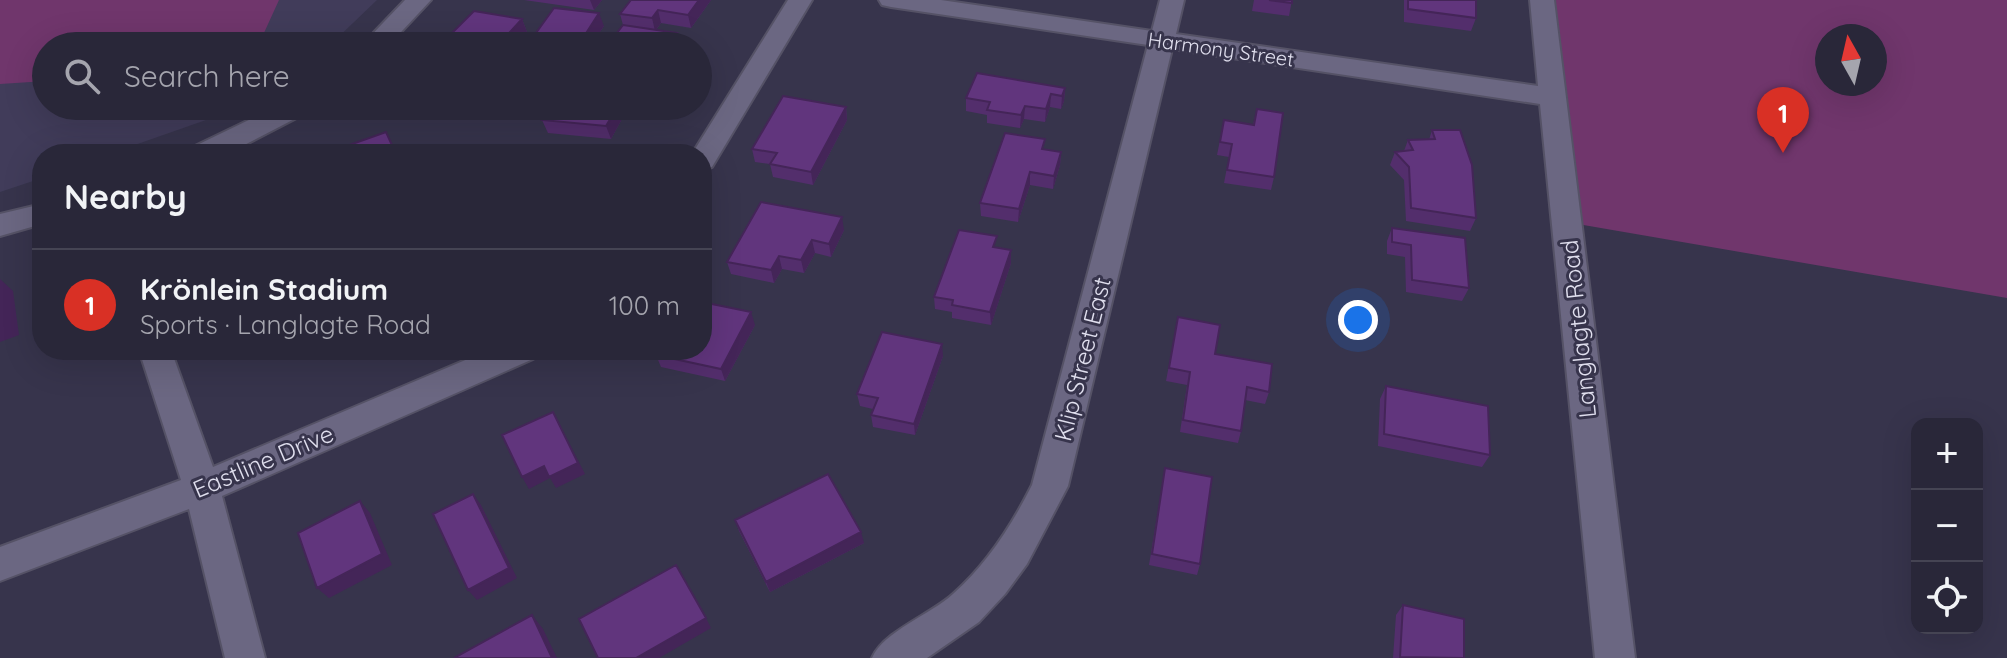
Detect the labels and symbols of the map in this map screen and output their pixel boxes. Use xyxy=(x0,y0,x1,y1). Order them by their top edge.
north arrow xyxy=(1815,24,1887,96)
street label: Harmony Street xyxy=(1146,26,1296,72)
pin: 1 xyxy=(1757,87,1809,153)
street label: Langlagte Road xyxy=(1554,238,1602,420)
street label: Klip Street East xyxy=(1047,274,1117,444)
your location xyxy=(1338,300,1378,340)
street label: Eastline Drive xyxy=(188,418,338,504)

